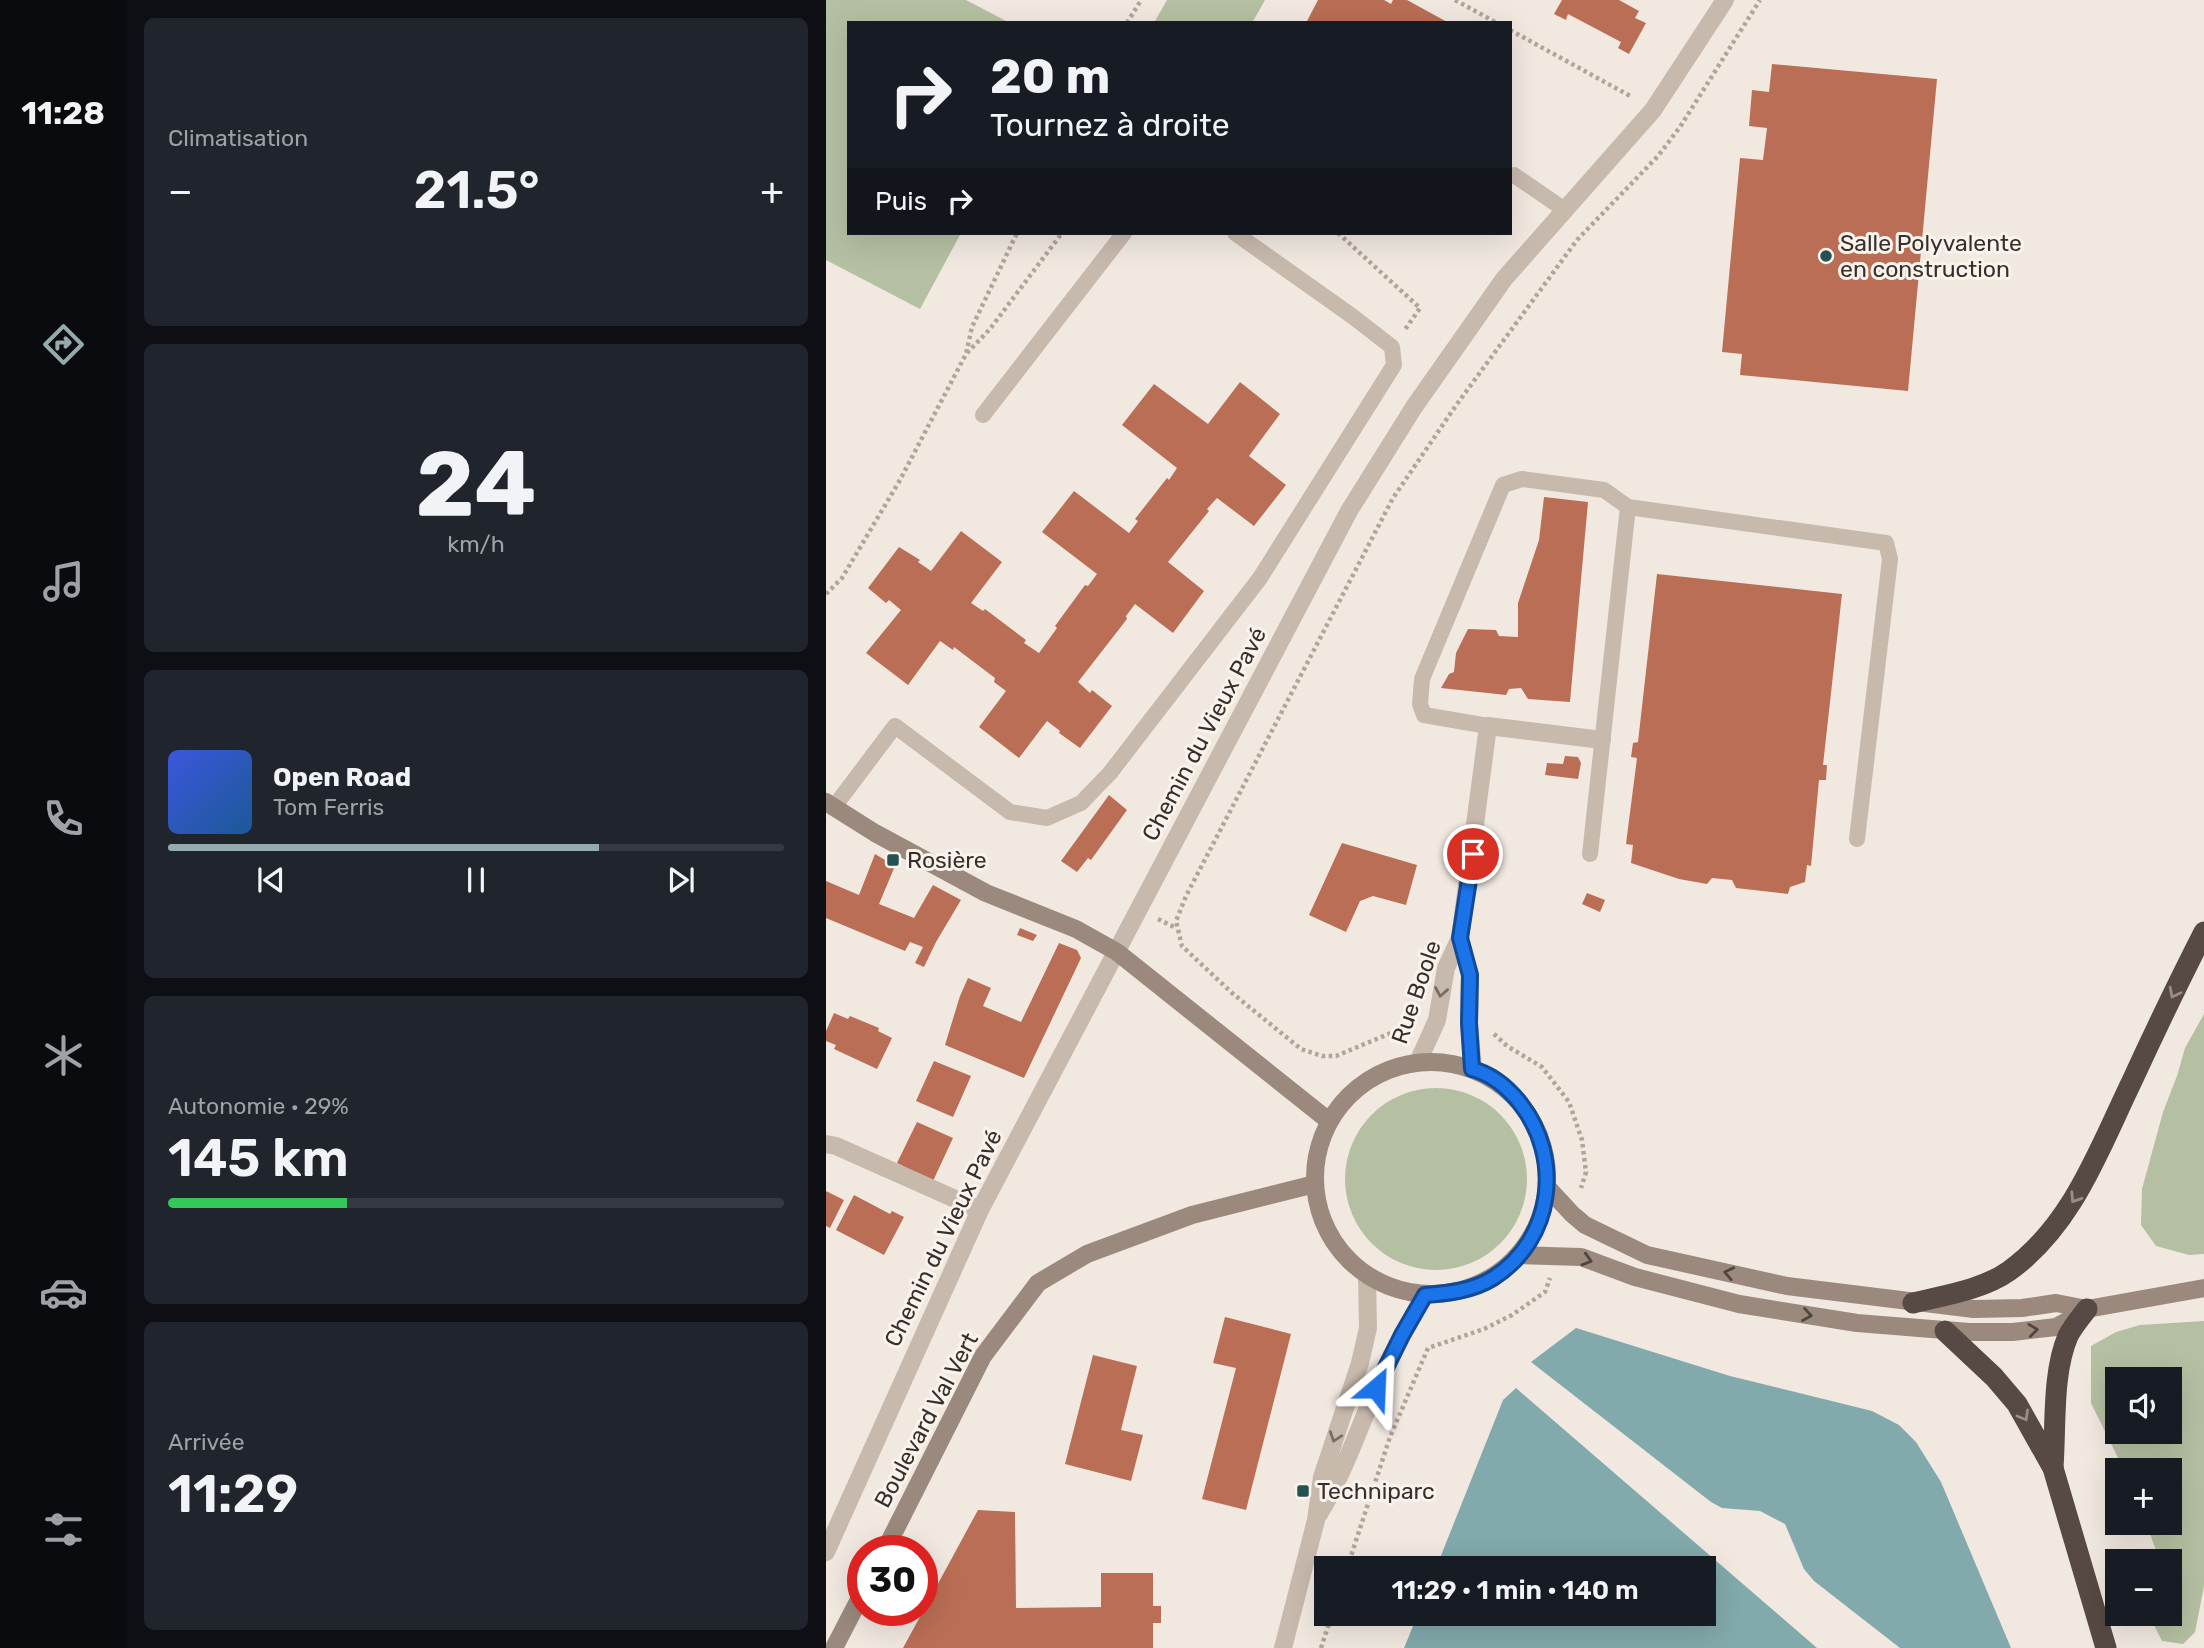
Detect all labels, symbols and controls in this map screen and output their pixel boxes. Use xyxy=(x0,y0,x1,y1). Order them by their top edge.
text: 20 m xyxy=(990,47,1111,105)
icon: right xyxy=(875,49,966,140)
text: 11:28 xyxy=(21,94,105,132)
text: Tournez à droite xyxy=(990,106,1230,144)
text: Climatisation xyxy=(168,124,308,152)
text: 21.5° xyxy=(413,159,540,221)
text: − xyxy=(168,168,193,214)
text: + xyxy=(760,168,784,214)
icon: right xyxy=(941,182,979,220)
text: Puis xyxy=(875,186,927,217)
place label: Salle Polyvalente en construction xyxy=(1840,229,2022,283)
marker: Salle Polyvalente en construction xyxy=(1818,248,1834,264)
icon: directions xyxy=(39,320,88,369)
text: 24 xyxy=(416,430,536,538)
text: km/h xyxy=(447,530,505,558)
icon: music xyxy=(39,557,88,606)
street label: Chemin du Vieux Pavé xyxy=(1136,622,1272,846)
text: Open Road xyxy=(273,762,411,793)
text: Tom Ferris xyxy=(273,793,384,821)
icon: phone xyxy=(39,794,88,843)
pin xyxy=(1443,824,1503,884)
icon: arrive xyxy=(1454,835,1492,873)
place label: Rosière xyxy=(907,846,987,874)
marker: Rosière xyxy=(885,852,901,868)
icon: previous xyxy=(252,861,290,899)
icon: pause xyxy=(457,861,495,899)
icon: next xyxy=(662,861,700,899)
street label: Rue Boole xyxy=(1385,937,1447,1047)
one-way arrow xyxy=(1435,986,1450,998)
one-way arrow xyxy=(2168,986,2182,998)
icon: climate xyxy=(39,1031,88,1080)
text: Autonomie · 29% xyxy=(168,1092,349,1120)
street label: Chemin du Vieux Pavé xyxy=(878,1125,1008,1351)
text: 145 km xyxy=(168,1127,349,1189)
one-way arrow xyxy=(2070,1190,2083,1203)
one-way arrow xyxy=(1580,1252,1592,1266)
one-way arrow xyxy=(1723,1267,1735,1281)
icon: car xyxy=(39,1268,88,1317)
one-way arrow xyxy=(1801,1308,1813,1323)
one-way arrow xyxy=(2028,1323,2039,1338)
street label: Boulevard Val Vert xyxy=(868,1328,984,1512)
position arrow xyxy=(1339,1351,1413,1425)
map controls xyxy=(2105,1367,2182,1626)
button: sound xyxy=(2105,1367,2182,1444)
one-way arrow xyxy=(2016,1409,2029,1422)
text: Arrivée xyxy=(168,1428,245,1456)
one-way arrow xyxy=(1329,1431,1343,1443)
button: + xyxy=(2105,1458,2182,1535)
text: 11:29 xyxy=(168,1463,298,1525)
place label: Techniparc xyxy=(1317,1477,1435,1505)
marker: Techniparc xyxy=(1295,1483,1311,1499)
icon: filters xyxy=(39,1505,88,1554)
speed limit sign: 30 xyxy=(847,1535,938,1626)
button: − xyxy=(2105,1549,2182,1626)
text: 11:29 · 1 min · 140 m xyxy=(1391,1575,1639,1606)

